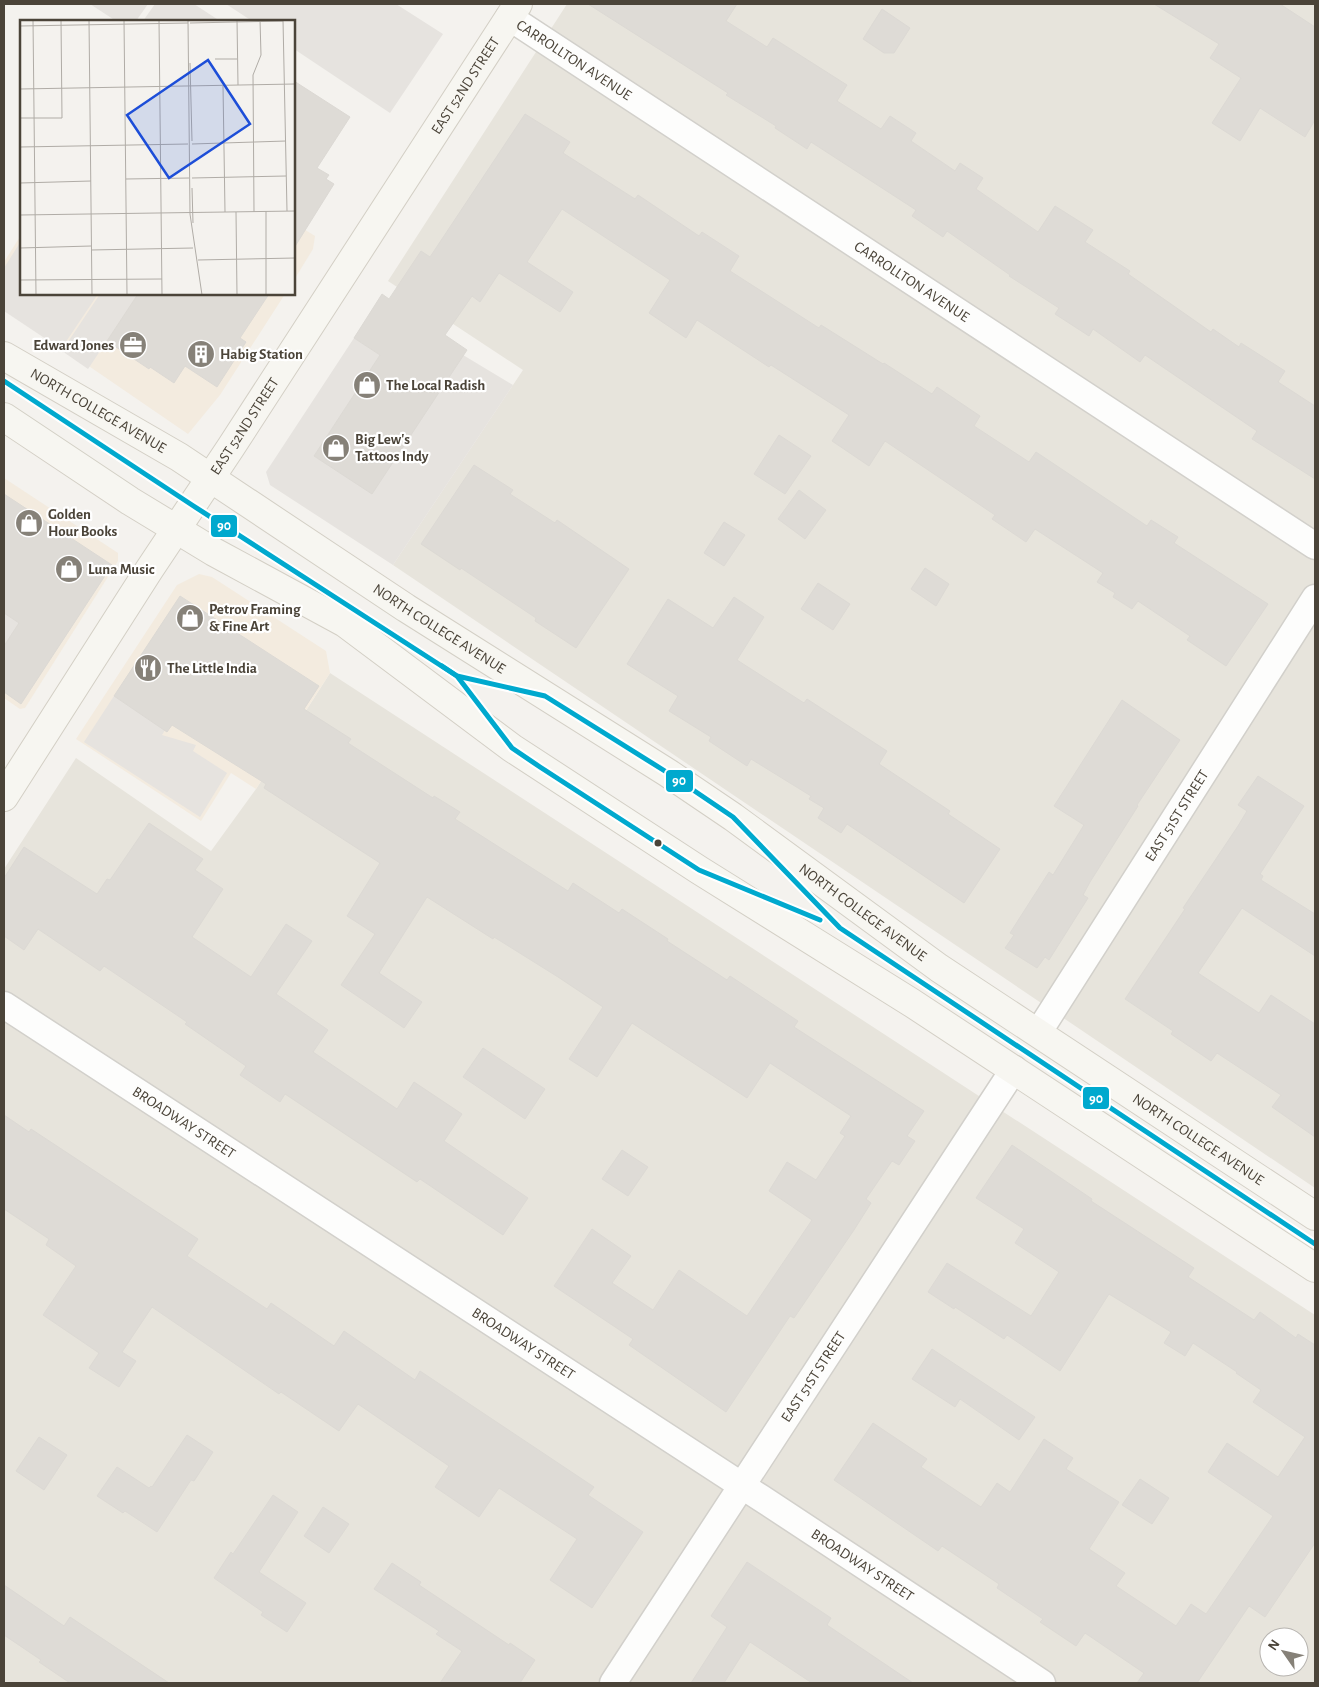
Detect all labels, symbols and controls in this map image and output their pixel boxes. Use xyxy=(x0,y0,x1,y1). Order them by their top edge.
street label: CARROLLTON AVENUE xyxy=(514,17,634,103)
inset map xyxy=(20,20,295,295)
street label: EAST 52ND STREET xyxy=(429,34,503,137)
street label: CARROLLTON AVENUE xyxy=(851,239,972,325)
office icon: Edward Jones xyxy=(118,330,148,360)
place label: Edward Jones xyxy=(33,338,114,353)
building icon: Habig Station xyxy=(186,339,216,369)
place label: Habig Station xyxy=(220,347,303,362)
street label: NORTH COLLEGE AVENUE xyxy=(28,366,169,456)
shop icon: The Local Radish xyxy=(352,370,382,400)
street label: EAST 52ND STREET xyxy=(208,375,282,478)
place label: The Local Radish xyxy=(386,378,485,393)
place label: Big Lew's Tattoos Indy xyxy=(355,432,429,464)
shop icon: Big Lew's Tattoos Indy xyxy=(321,433,351,463)
place label: Golden Hour Books xyxy=(48,507,118,539)
shop icon: Golden Hour Books xyxy=(14,508,44,538)
line badge: 90 xyxy=(210,514,238,538)
text: 90 xyxy=(217,519,231,533)
shop icon: Luna Music xyxy=(54,554,84,584)
place label: Luna Music xyxy=(88,562,155,577)
street label: NORTH COLLEGE AVENUE xyxy=(370,581,508,677)
place label: Petrov Framing & Fine Art xyxy=(209,602,301,634)
shop icon: Petrov Framing & Fine Art xyxy=(175,603,205,633)
restaurant icon: The Little India xyxy=(133,653,163,683)
place label: The Little India xyxy=(167,661,257,676)
street label: EAST 51ST STREET xyxy=(1142,767,1212,864)
line badge: 90 xyxy=(665,769,694,793)
text: 90 xyxy=(672,774,686,788)
unlabelled marker xyxy=(653,838,663,848)
street label: NORTH COLLEGE AVENUE xyxy=(796,861,929,964)
street label: BROADWAY STREET xyxy=(130,1084,239,1162)
line badge: 90 xyxy=(1082,1086,1110,1110)
street label: NORTH COLLEGE AVENUE xyxy=(1130,1091,1267,1188)
text: 90 xyxy=(1089,1092,1103,1106)
street label: BROADWAY STREET xyxy=(469,1305,578,1383)
street label: EAST 51ST STREET xyxy=(779,1328,849,1425)
street label: BROADWAY STREET xyxy=(808,1526,917,1605)
north arrow xyxy=(1259,1627,1309,1677)
text: N xyxy=(1266,1637,1283,1653)

